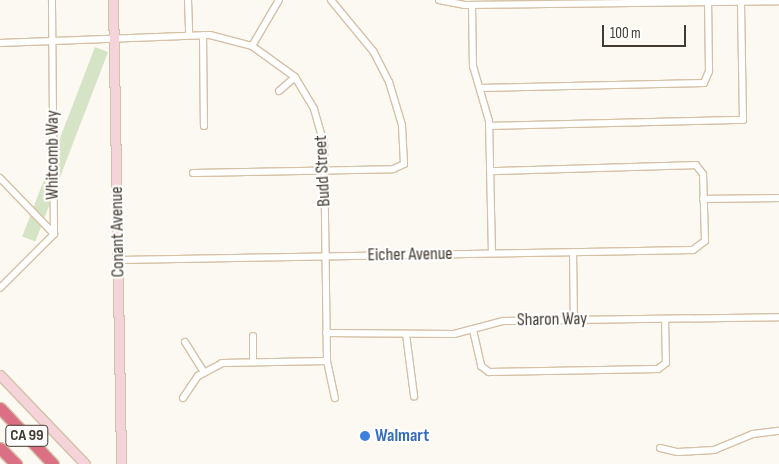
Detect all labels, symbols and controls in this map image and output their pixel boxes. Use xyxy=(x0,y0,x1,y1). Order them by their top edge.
scale bar xyxy=(604,15,688,47)
text: 100 m xyxy=(610,24,641,43)
street label: Whitcomb Way xyxy=(42,110,64,200)
street label: Budd Street xyxy=(310,135,336,207)
street label: Conant Avenue xyxy=(106,186,130,278)
street label: Eicher Avenue xyxy=(367,243,453,267)
street label: Sharon Way xyxy=(517,309,587,331)
road number: CA 99 xyxy=(5,422,50,450)
place label: Walmart xyxy=(375,425,429,447)
marker: Walmart xyxy=(359,430,371,442)

